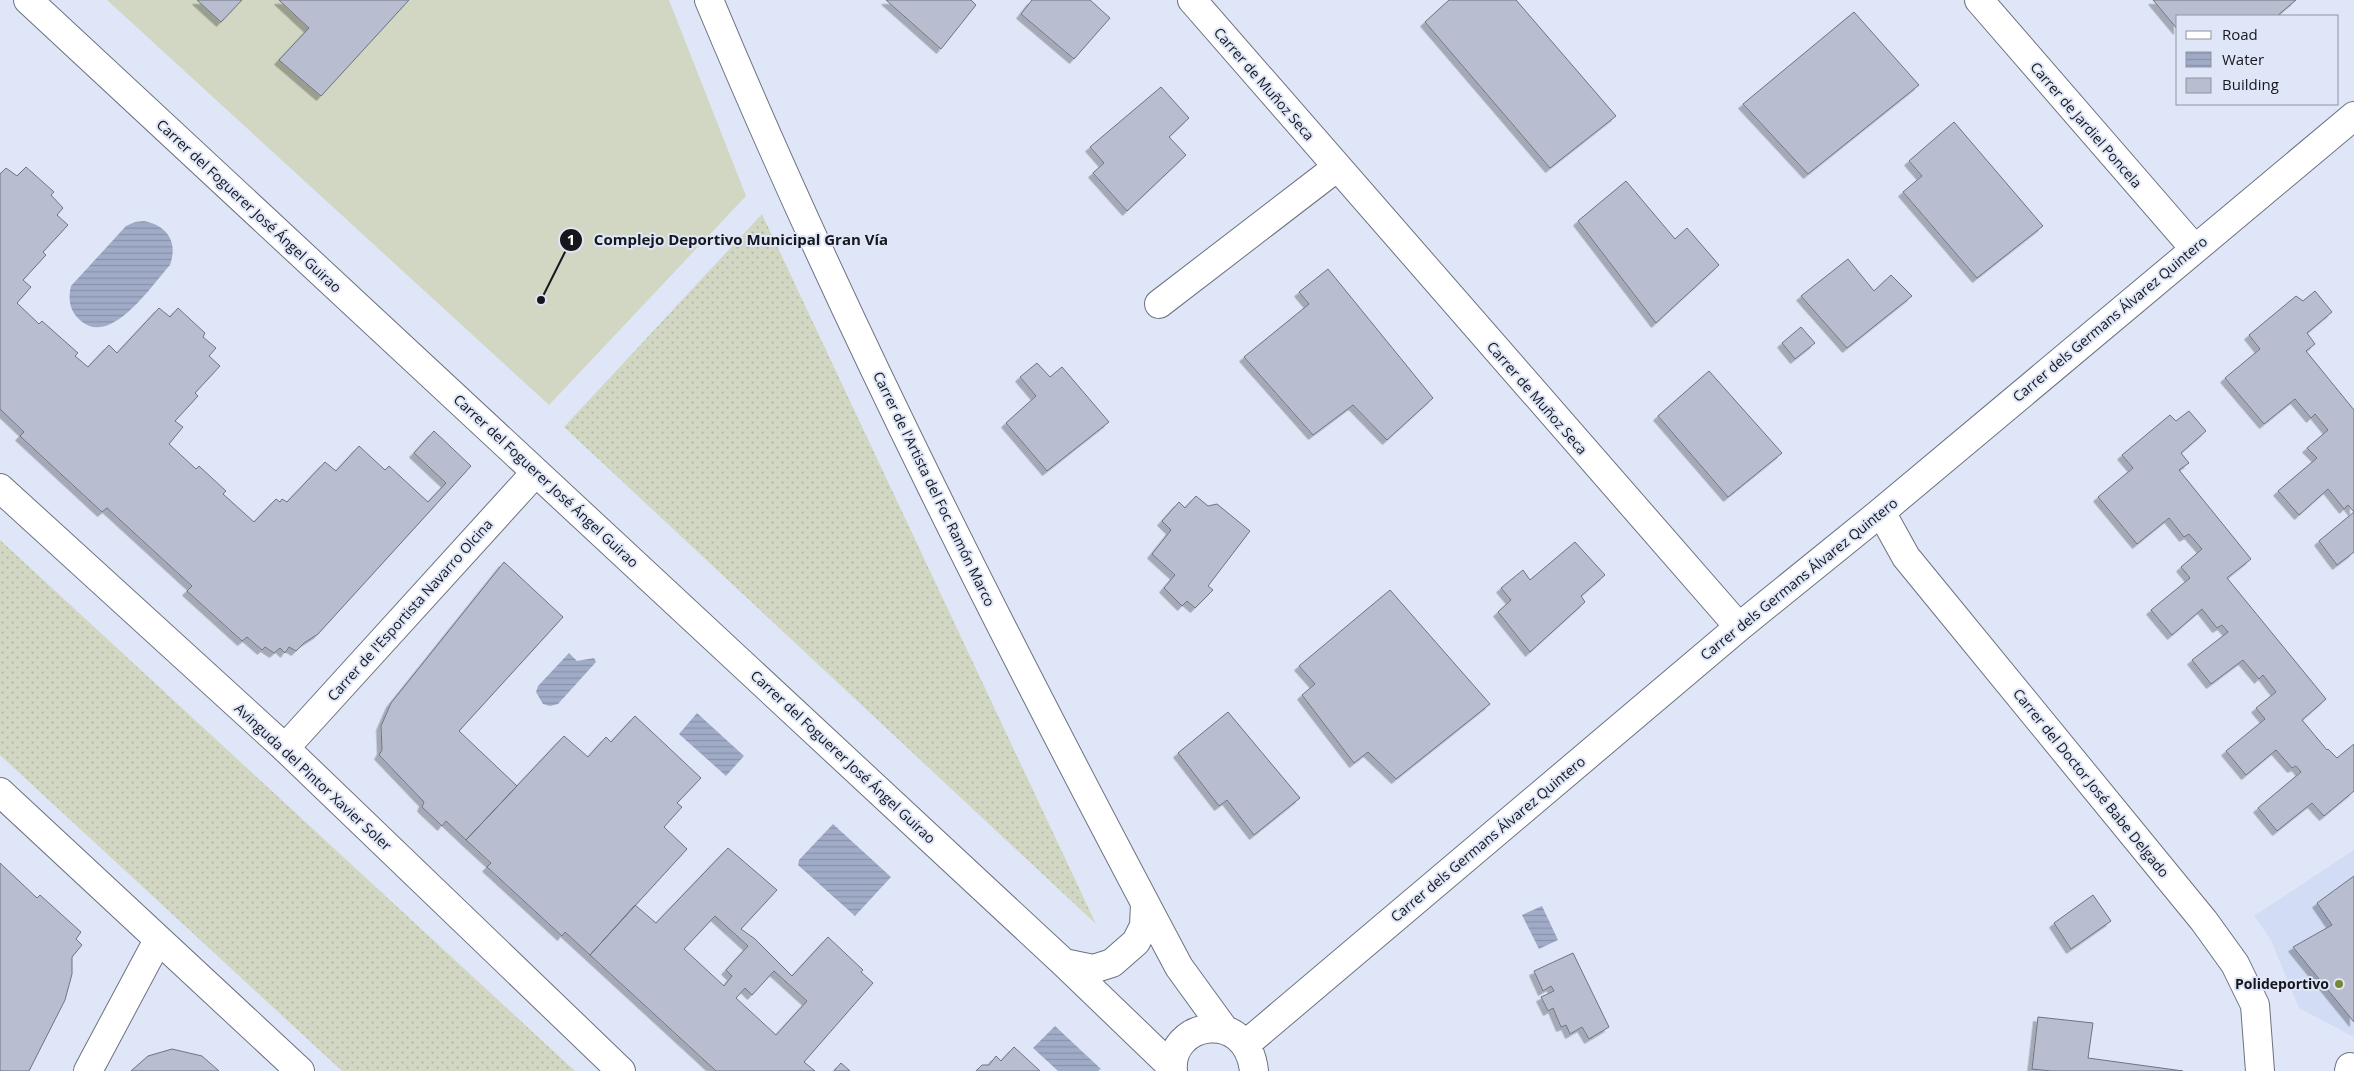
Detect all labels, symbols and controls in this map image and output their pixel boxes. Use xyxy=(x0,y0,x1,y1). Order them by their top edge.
legend xyxy=(2176,15,2339,105)
street label: Carrer de Muñoz Seca xyxy=(1210,23,1319,144)
text: Road xyxy=(2222,24,2258,44)
text: Water xyxy=(2222,49,2264,69)
street label: Carrer de Jardiel Poncela xyxy=(2026,58,2146,192)
text: Building xyxy=(2222,74,2279,94)
street label: Carrer del Foguerer José Ángel Guirao xyxy=(153,115,346,297)
callout: Complejo Deportivo Municipal Gran Vía xyxy=(559,225,898,255)
text: 1 xyxy=(567,229,575,249)
text: Complejo Deportivo Municipal Gran Vía xyxy=(594,229,888,249)
street label: Carrer dels Germans Álvarez Quintero xyxy=(2008,231,2211,406)
street label: Carrer de Muñoz Seca xyxy=(1483,337,1592,458)
street label: Carrer de l'Artista del Foc Ramón Marco xyxy=(869,368,1000,609)
street label: Carrer del Foguerer José Ángel Guirao xyxy=(450,390,643,572)
street label: Carrer dels Germans Álvarez Quintero xyxy=(1696,493,1901,664)
street label: Carrer de l'Esportista Navarro Olcina xyxy=(323,515,496,705)
street label: Carrer del Foguerer José Ángel Guirao xyxy=(747,666,940,848)
street label: Carrer del Doctor José Babe Delgado xyxy=(2009,684,2174,881)
street label: Avinguda del Pintor Xavier Soler xyxy=(231,699,396,855)
street label: Carrer dels Germans Álvarez Quintero xyxy=(1386,751,1589,926)
place label: Polideportivo xyxy=(2235,974,2329,993)
marker: Polideportivo xyxy=(2333,978,2345,990)

